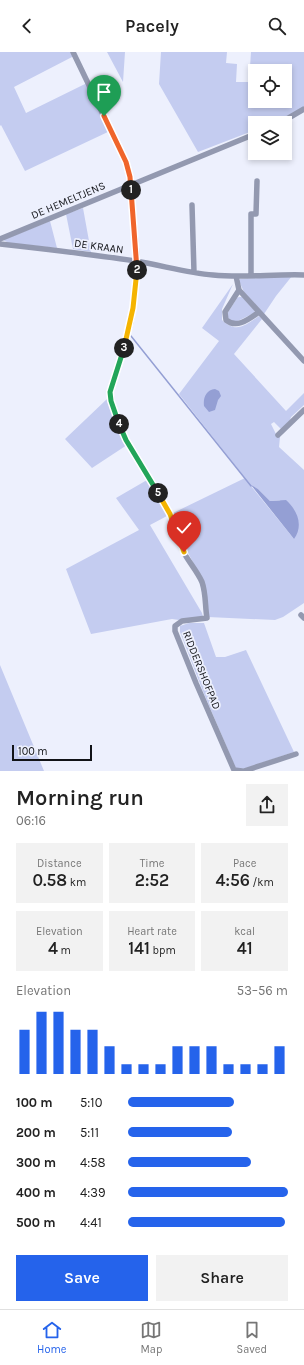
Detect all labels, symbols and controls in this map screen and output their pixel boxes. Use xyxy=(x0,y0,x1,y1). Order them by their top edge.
icon: back xyxy=(16,15,38,37)
text: Pacely xyxy=(125,15,179,37)
icon: search xyxy=(266,15,288,37)
map controls xyxy=(248,64,292,160)
button: locate xyxy=(248,64,292,108)
pin xyxy=(87,75,121,116)
icon: arrive xyxy=(93,81,115,103)
button: layers xyxy=(248,116,292,160)
street label: DE HEMELTJENS xyxy=(29,179,107,222)
pin: 1 xyxy=(121,180,141,200)
text: 1 xyxy=(129,183,133,196)
street label: DE KRAAN xyxy=(73,237,124,256)
pin: 2 xyxy=(127,260,147,280)
text: 2 xyxy=(134,263,140,276)
pin: 3 xyxy=(114,338,134,358)
text: 3 xyxy=(121,341,127,354)
pin: 4 xyxy=(109,414,129,434)
text: 4 xyxy=(116,417,122,430)
pin: 5 xyxy=(148,483,168,503)
text: 5 xyxy=(155,486,161,499)
pin xyxy=(167,511,201,552)
icon: check xyxy=(173,517,195,539)
street label: RIDDERSHOFPAD xyxy=(180,629,223,711)
scale bar xyxy=(12,743,92,762)
text: 100 m xyxy=(18,745,48,758)
button: share xyxy=(246,784,288,826)
text: Morning run xyxy=(16,785,144,811)
text: 06:16 xyxy=(16,813,46,828)
text: Distance xyxy=(37,857,82,870)
text: Time xyxy=(140,857,164,870)
text: Pace xyxy=(233,857,256,870)
text: 0.58 xyxy=(32,870,67,890)
text: 2:52 xyxy=(135,870,169,890)
text: 4:56 xyxy=(216,870,250,890)
text: km xyxy=(67,876,86,889)
text: /km xyxy=(250,876,274,889)
text: Elevation xyxy=(36,925,83,938)
text: Heart rate xyxy=(127,925,177,938)
text: kcal xyxy=(234,925,255,938)
text: 4 xyxy=(48,938,58,958)
text: 141 xyxy=(128,938,150,958)
text: 41 xyxy=(237,938,253,958)
text: m xyxy=(58,944,71,957)
text: bpm xyxy=(150,944,176,957)
text: Elevation xyxy=(16,983,71,998)
text: 53–56 m xyxy=(237,983,288,998)
text: 100 m xyxy=(16,1095,53,1110)
text: 5:10 xyxy=(80,1095,102,1110)
text: 200 m xyxy=(16,1125,56,1140)
text: 5:11 xyxy=(80,1125,99,1140)
text: 300 m xyxy=(16,1155,56,1170)
text: 4:58 xyxy=(80,1155,106,1170)
text: 400 m xyxy=(16,1185,56,1200)
text: 4:39 xyxy=(80,1185,105,1200)
text: 500 m xyxy=(16,1215,56,1230)
text: 4:41 xyxy=(80,1215,102,1230)
button: Save xyxy=(16,1255,148,1301)
button: Share xyxy=(156,1255,288,1301)
tab: Home xyxy=(37,1319,66,1356)
tab: Map xyxy=(140,1319,162,1356)
tab: Saved xyxy=(237,1319,267,1356)

